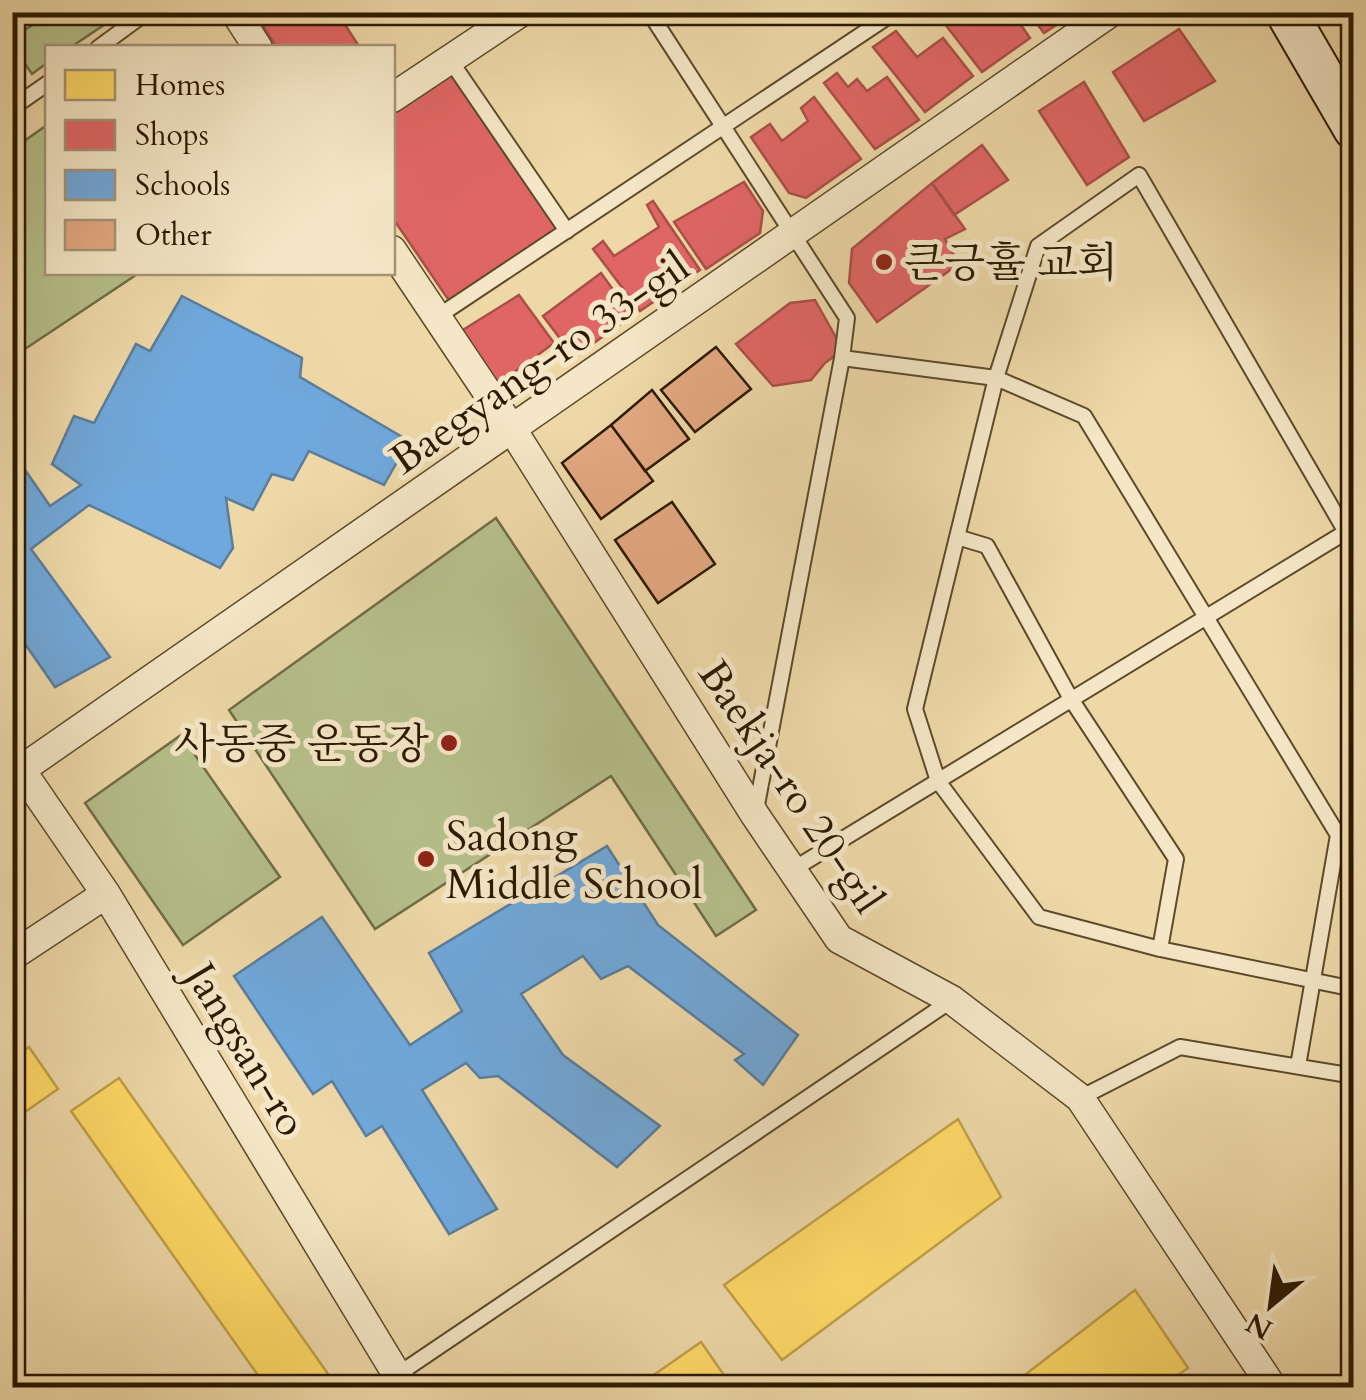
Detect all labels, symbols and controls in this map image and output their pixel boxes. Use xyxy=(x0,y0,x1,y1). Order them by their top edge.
legend xyxy=(45,45,395,275)
text: Homes xyxy=(135,65,225,106)
text: Shops xyxy=(135,115,209,156)
text: Schools xyxy=(135,165,230,206)
text: Other xyxy=(135,215,211,256)
place label: 큰긍휼 교회 xyxy=(904,235,1118,292)
street label: Baegyang-ro 33-gil xyxy=(379,239,701,488)
marker: 큰긍휼 교회 xyxy=(873,251,895,273)
street label: Baekja-ro 20-gil xyxy=(685,649,897,925)
place label: 사동중 운동장 xyxy=(174,716,429,773)
marker: 사동중 운동장 xyxy=(438,732,460,754)
place label: Sadong Middle School xyxy=(446,808,702,913)
marker: Sadong Middle School xyxy=(415,848,437,870)
street label: Jangsan-ro xyxy=(169,947,320,1147)
north arrow xyxy=(1221,1255,1321,1355)
text: N xyxy=(1240,1303,1279,1348)

